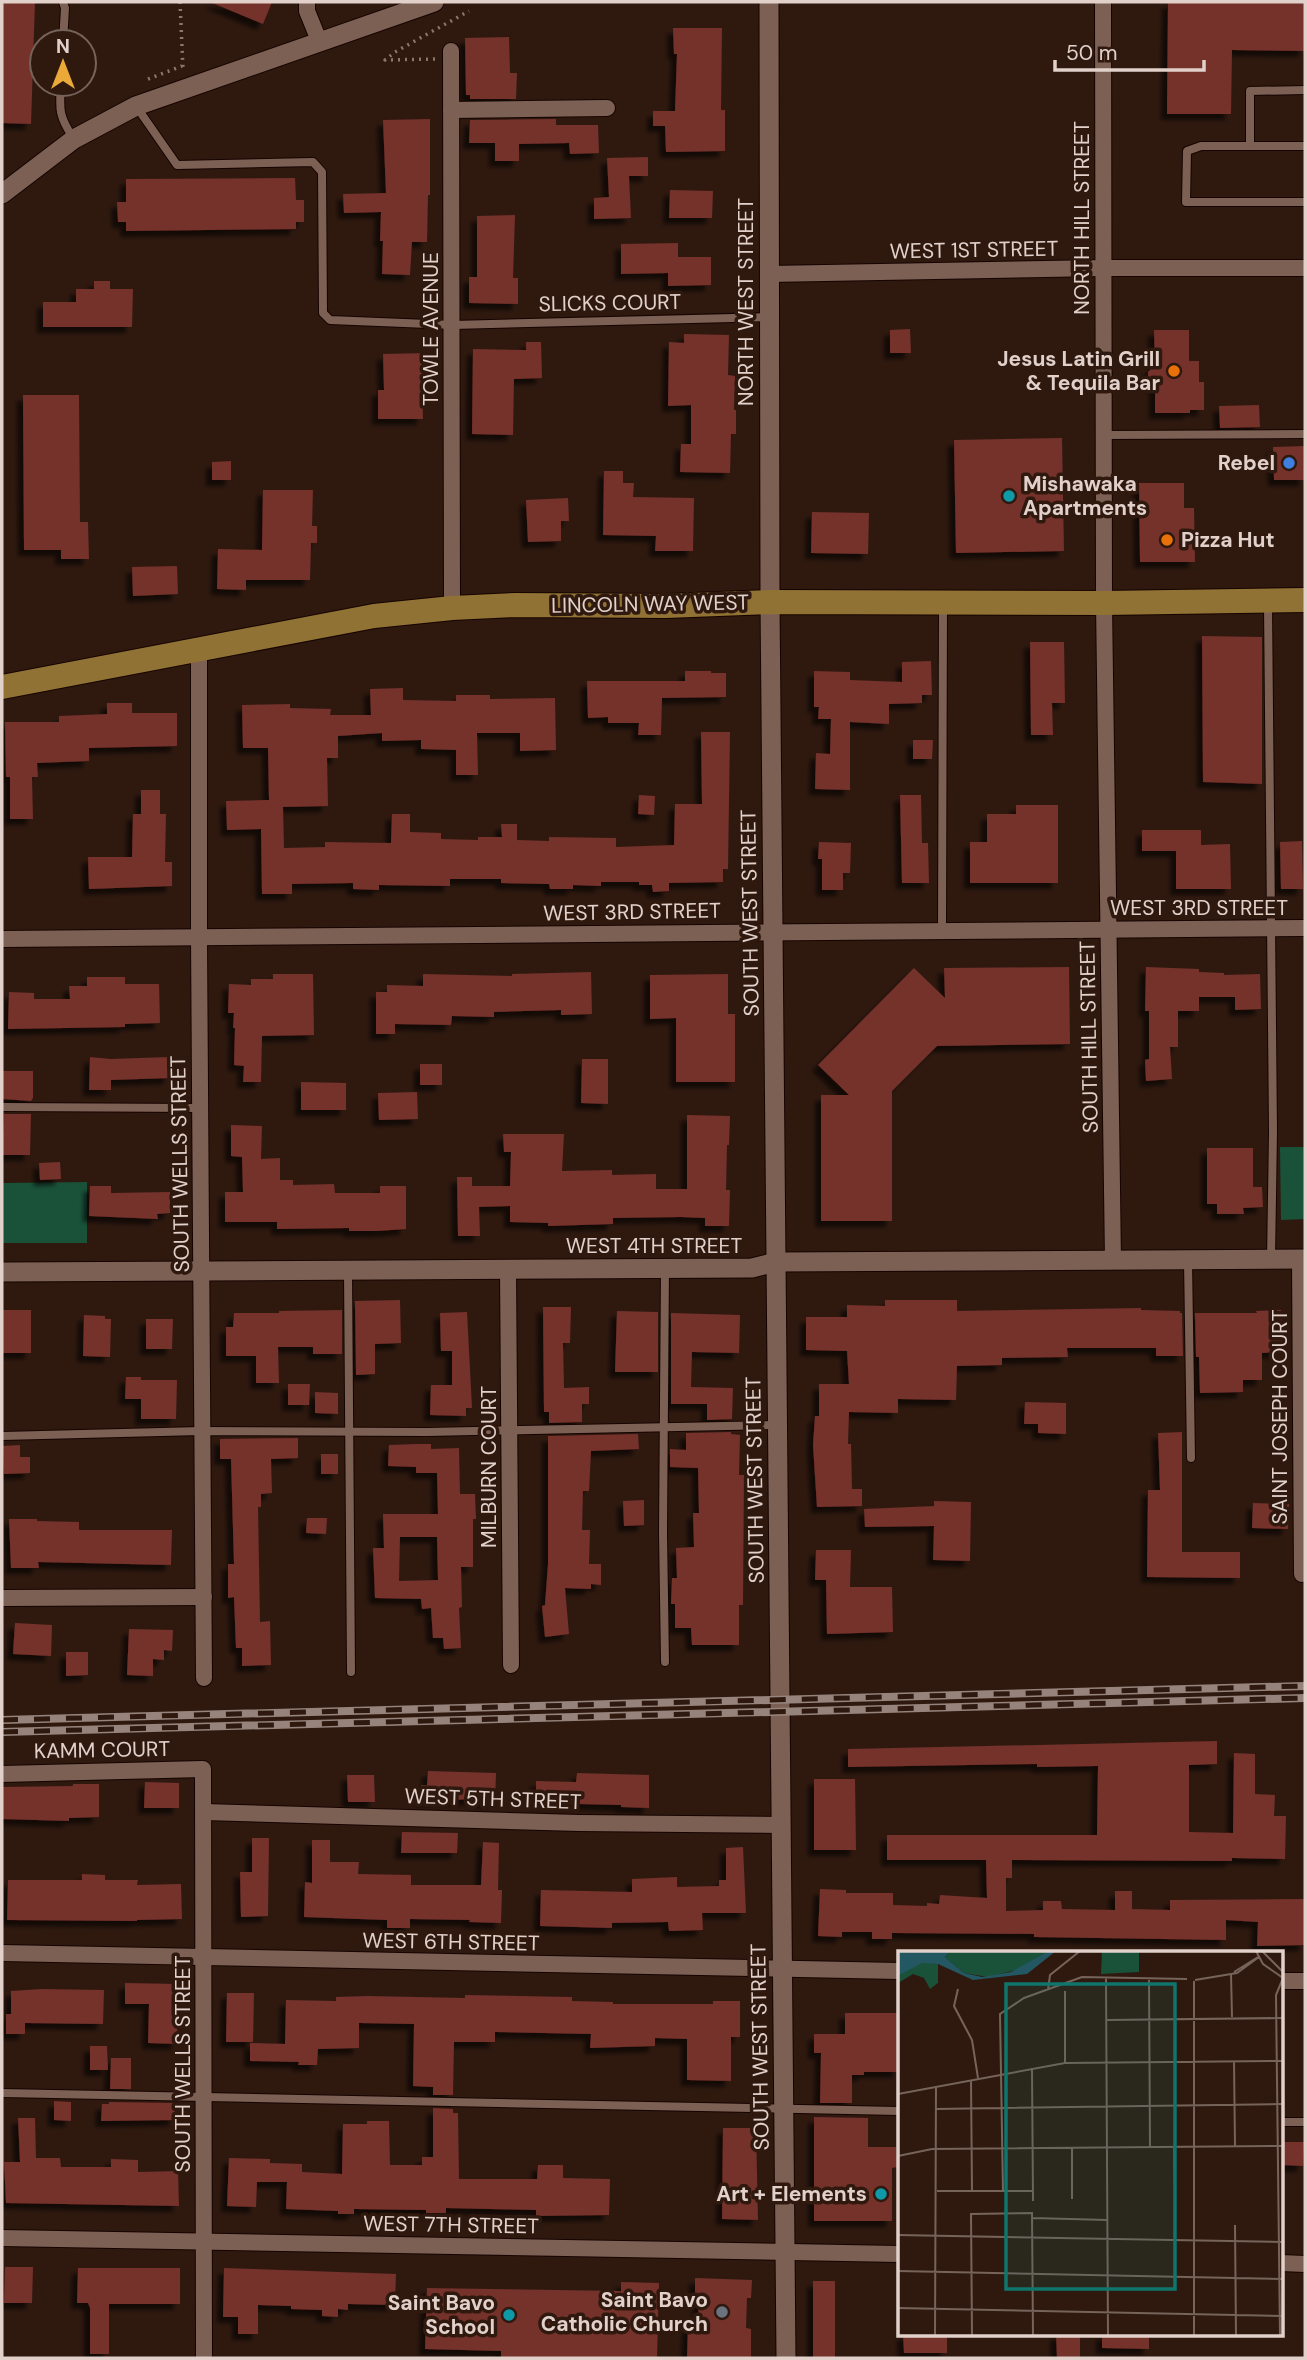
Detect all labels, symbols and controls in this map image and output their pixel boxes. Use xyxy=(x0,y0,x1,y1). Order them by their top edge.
north arrow xyxy=(28,28,98,98)
scale bar xyxy=(1055,28,1204,72)
text: N xyxy=(56,34,70,59)
text: 50 m xyxy=(1066,39,1117,67)
street label: NORTH HILL STREET xyxy=(1068,121,1096,315)
street label: NORTH WEST STREET xyxy=(732,198,760,406)
street label: WEST 1ST STREET xyxy=(889,235,1059,265)
street label: TOWLE AVENUE xyxy=(417,252,445,406)
street label: SLICKS COURT xyxy=(538,288,682,318)
place label: Jesus Latin Grill & Tequila Bar xyxy=(997,345,1160,397)
marker: Jesus Latin Grill & Tequila Bar xyxy=(1166,363,1182,379)
place label: Rebel xyxy=(1218,449,1275,477)
marker: Rebel xyxy=(1281,455,1297,471)
place label: Mishawaka Apartments xyxy=(1023,470,1147,522)
marker: Mishawaka Apartments xyxy=(1001,488,1017,504)
place label: Pizza Hut xyxy=(1181,526,1275,554)
marker: Pizza Hut xyxy=(1159,532,1175,548)
street label: LINCOLN WAY WEST xyxy=(551,588,749,620)
street label: SOUTH WEST STREET xyxy=(734,809,766,1017)
street label: WEST 3RD STREET xyxy=(1110,894,1288,922)
street label: WEST 3RD STREET xyxy=(543,896,721,928)
street label: SOUTH HILL STREET xyxy=(1073,940,1105,1133)
street label: SOUTH WELLS STREET xyxy=(164,1055,196,1273)
street label: WEST 4TH STREET xyxy=(566,1232,742,1260)
street label: SAINT JOSEPH COURT xyxy=(1266,1309,1294,1525)
street label: SOUTH WEST STREET xyxy=(739,1376,771,1584)
street label: MILBURN COURT xyxy=(475,1386,503,1548)
street label: KAMM COURT xyxy=(34,1735,171,1765)
street label: WEST 5TH STREET xyxy=(404,1782,582,1816)
street label: WEST 6TH STREET xyxy=(362,1926,540,1958)
street label: SOUTH WEST STREET xyxy=(744,1943,776,2151)
inset map xyxy=(898,1951,1282,2336)
street label: SOUTH WELLS STREET xyxy=(169,1955,197,2172)
place label: Art + Elements xyxy=(716,2180,867,2208)
marker: Art + Elements xyxy=(873,2186,889,2202)
street label: WEST 7TH STREET xyxy=(363,2209,539,2241)
place label: Saint Bavo Catholic Church xyxy=(541,2286,708,2338)
place label: Saint Bavo School xyxy=(388,2289,495,2341)
marker: Saint Bavo Catholic Church xyxy=(714,2304,730,2320)
marker: Saint Bavo School xyxy=(501,2307,517,2323)

